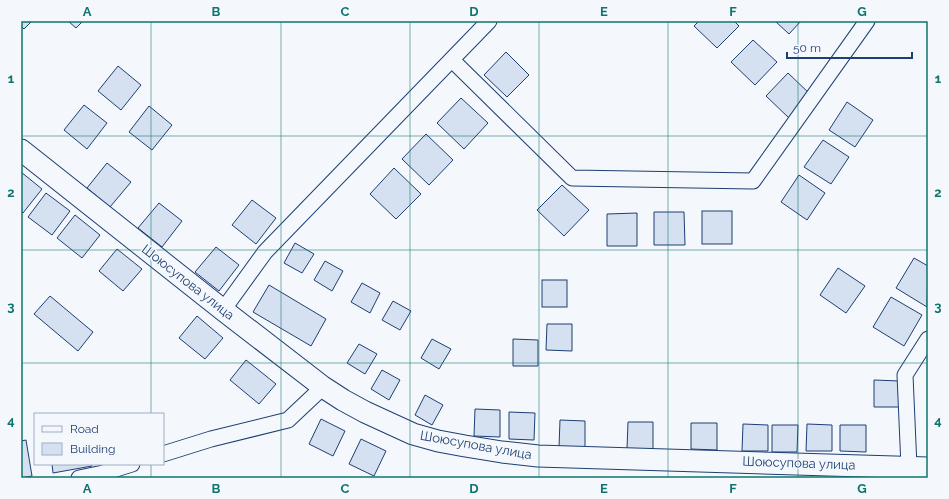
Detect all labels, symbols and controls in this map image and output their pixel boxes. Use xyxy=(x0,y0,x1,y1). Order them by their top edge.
text: A xyxy=(83,4,92,19)
text: B xyxy=(212,4,221,19)
text: C xyxy=(341,4,350,19)
text: D xyxy=(469,4,479,19)
text: E xyxy=(600,4,608,19)
text: F xyxy=(729,4,737,19)
text: G xyxy=(857,4,867,19)
scale bar xyxy=(787,34,912,60)
text: 50 m xyxy=(793,41,821,55)
text: 1 xyxy=(8,71,15,86)
text: 1 xyxy=(935,71,942,86)
text: 2 xyxy=(7,185,15,200)
text: 2 xyxy=(934,185,942,200)
street label: Шоюсупова улица xyxy=(139,241,237,323)
text: 3 xyxy=(7,299,15,314)
text: 3 xyxy=(934,299,942,314)
text: 4 xyxy=(7,413,15,428)
legend xyxy=(34,413,164,465)
text: 4 xyxy=(934,413,942,428)
text: Road xyxy=(70,422,99,436)
street label: Шоюсупова улица xyxy=(419,428,533,462)
text: Building xyxy=(70,442,116,456)
street label: Шоюсупова улица xyxy=(742,454,856,472)
text: A xyxy=(83,481,92,496)
text: B xyxy=(212,481,221,496)
text: C xyxy=(341,481,350,496)
text: D xyxy=(469,481,479,496)
text: E xyxy=(600,481,608,496)
text: F xyxy=(729,481,737,496)
text: G xyxy=(857,481,867,496)

